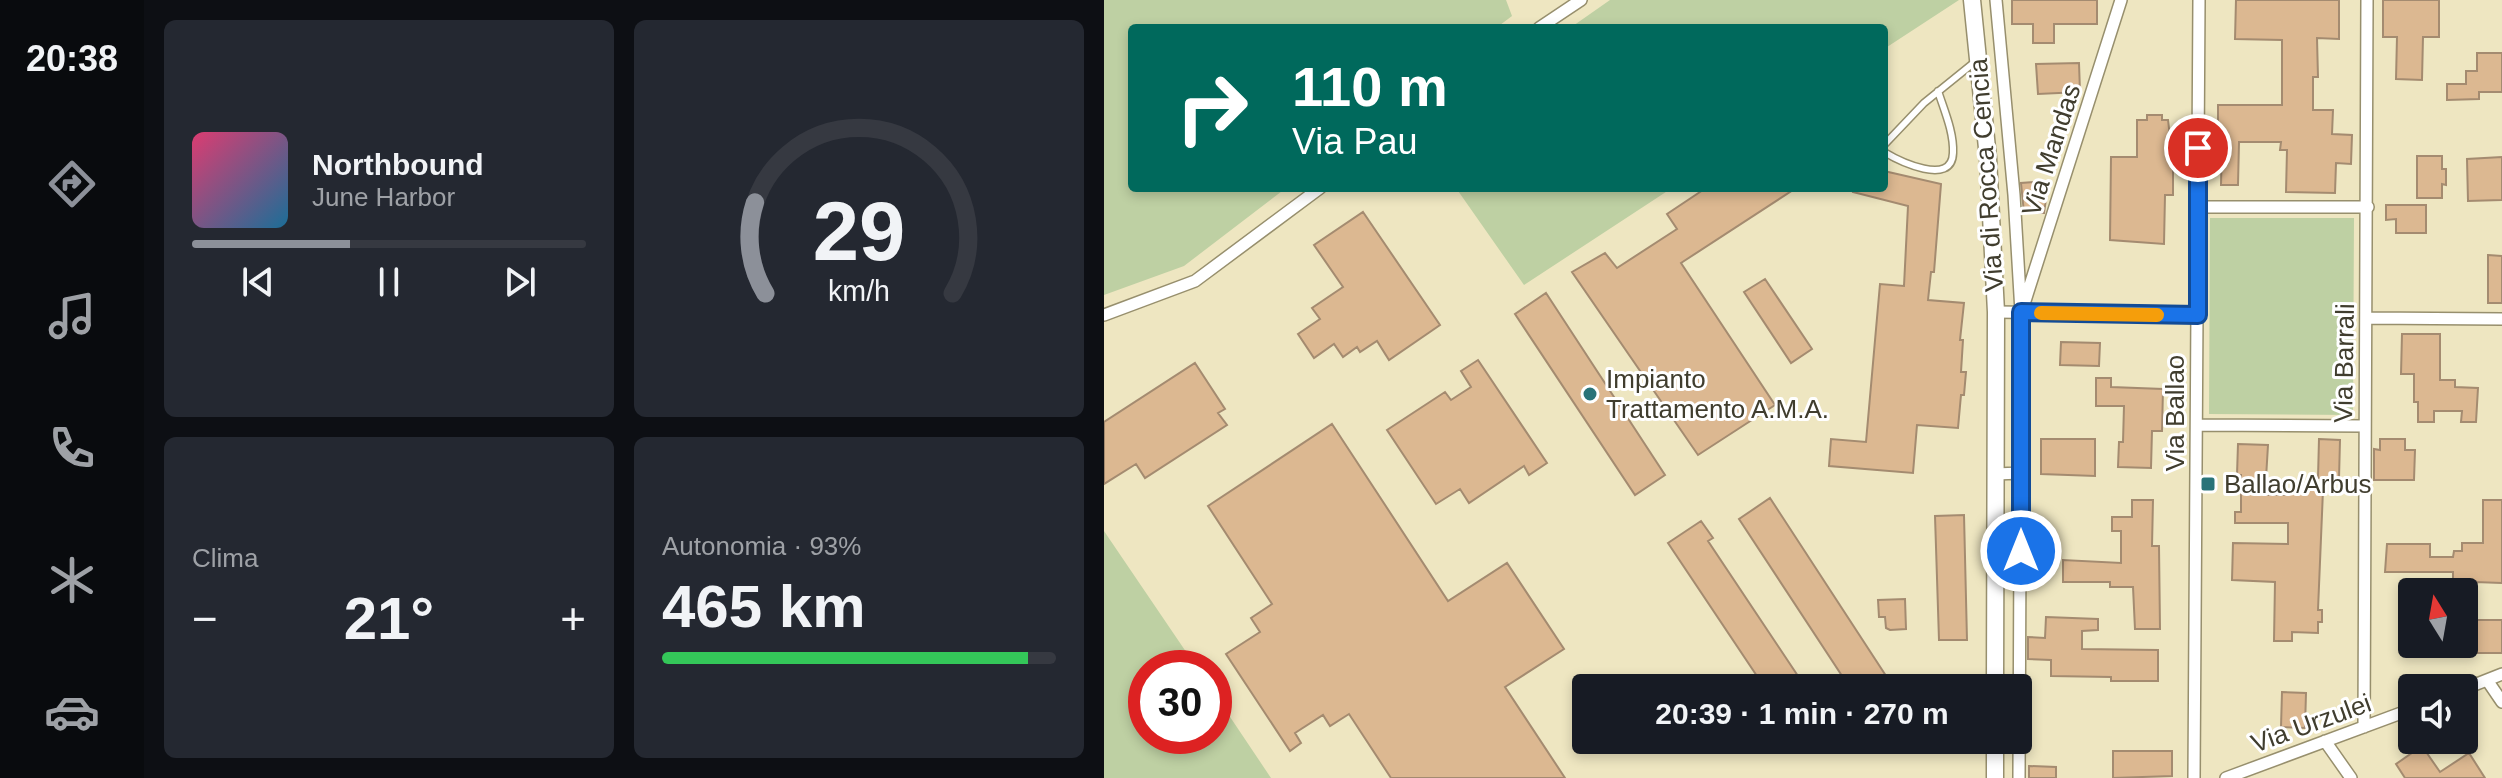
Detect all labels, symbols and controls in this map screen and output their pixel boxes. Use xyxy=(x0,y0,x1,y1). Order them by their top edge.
text: 20:38 xyxy=(26,38,118,79)
text: 110 m xyxy=(1292,55,1448,118)
icon: right xyxy=(1160,56,1264,160)
street label: Via di Rocca Cencia xyxy=(1963,57,2009,293)
street label: Via Mandas xyxy=(2016,80,2086,220)
pin xyxy=(2164,114,2232,182)
text: Via Pau xyxy=(1292,121,1417,162)
icon: arrive xyxy=(2176,126,2220,170)
text: Northbound xyxy=(312,148,484,181)
icon: directions xyxy=(44,156,100,212)
text: June Harbor xyxy=(312,182,455,212)
text: 29 xyxy=(813,185,905,278)
icon: previous xyxy=(236,260,280,304)
icon: pause xyxy=(367,260,411,304)
icon: next xyxy=(498,260,542,304)
text: km/h xyxy=(828,275,890,307)
icon: music xyxy=(44,288,100,344)
street label: Via Barrali xyxy=(2328,303,2360,423)
street label: Via Ballao xyxy=(2160,355,2190,471)
place label: Impianto Trattamento A.M.A. xyxy=(1606,364,1829,424)
marker: Impianto Trattamento A.M.A. xyxy=(1581,385,1599,403)
icon: phone xyxy=(44,420,100,476)
place label: Ballao/Arbus xyxy=(2224,469,2371,499)
marker: Ballao/Arbus xyxy=(2199,475,2217,493)
position arrow xyxy=(1979,509,2063,593)
text: Autonomia · 93% xyxy=(662,531,861,561)
text: Clima xyxy=(192,543,258,573)
icon: climate xyxy=(44,552,100,608)
text: 465 km xyxy=(662,573,866,640)
north arrow xyxy=(2398,578,2478,658)
map controls xyxy=(2398,578,2478,754)
text: 21° xyxy=(344,585,434,652)
text: − xyxy=(192,594,218,643)
text: + xyxy=(560,594,586,643)
speed limit sign: 30 xyxy=(1128,650,1232,754)
button: sound xyxy=(2398,674,2478,754)
icon: car xyxy=(44,684,100,740)
street label: Via Urzulei xyxy=(2247,687,2375,759)
text: 20:39 · 1 min · 270 m xyxy=(1655,697,1949,730)

